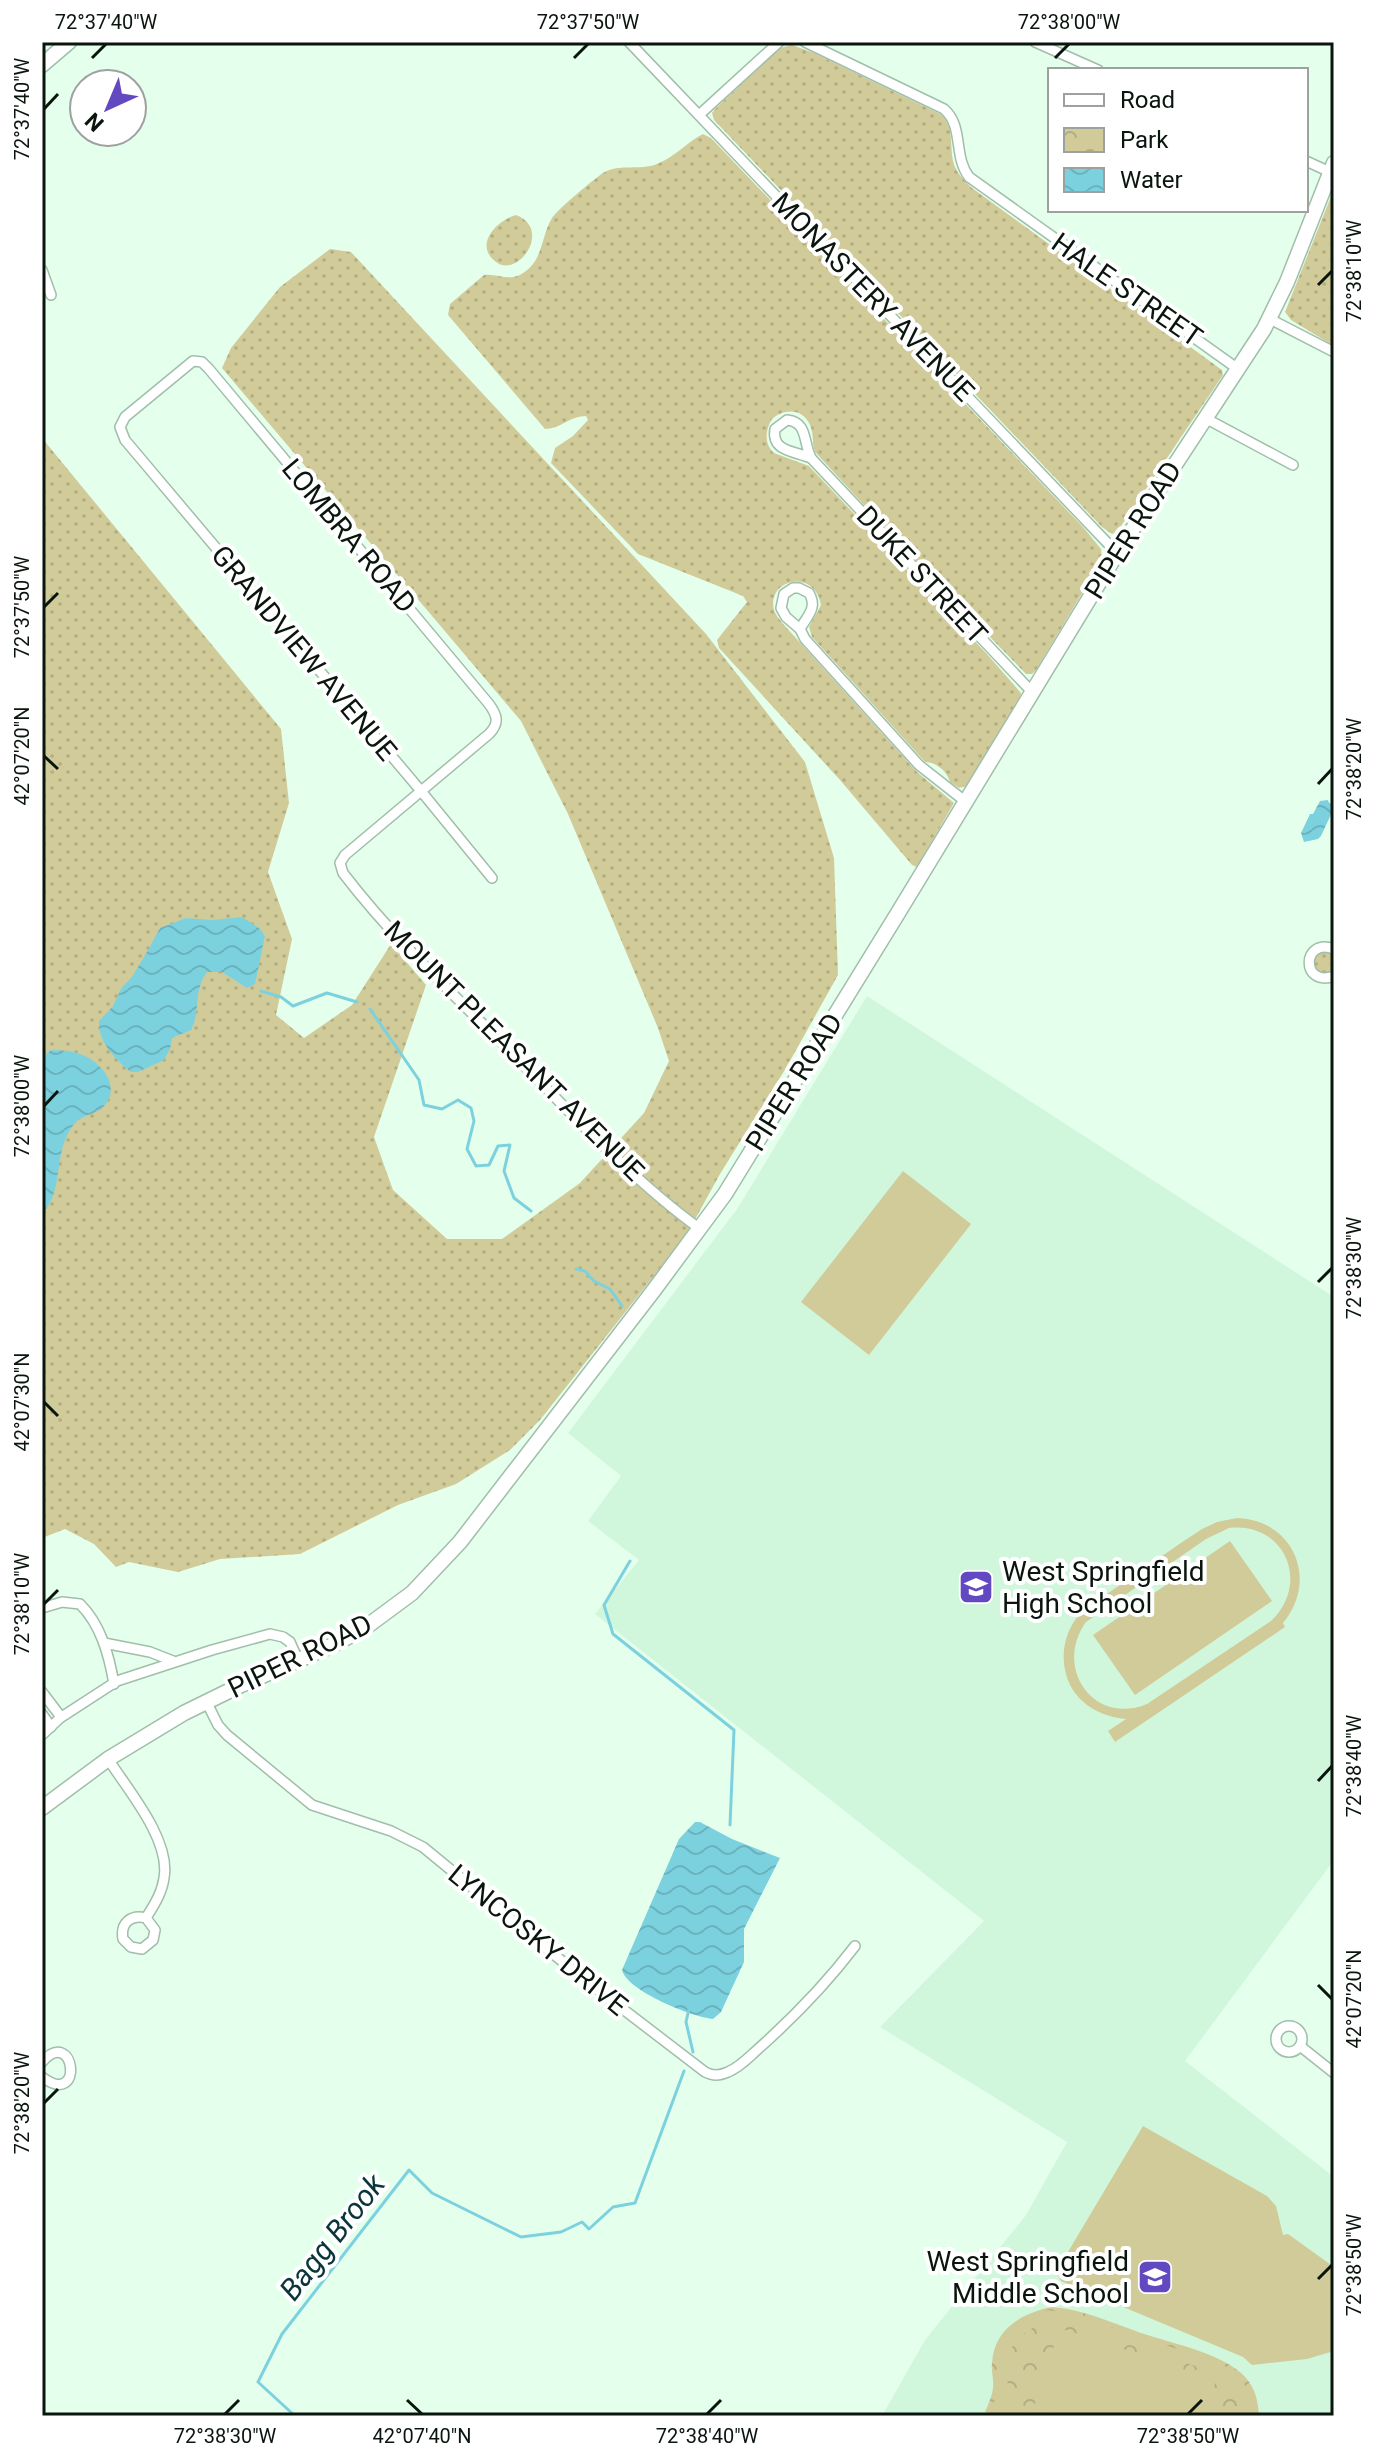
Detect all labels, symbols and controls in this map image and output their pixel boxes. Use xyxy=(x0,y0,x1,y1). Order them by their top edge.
text: 72°37'40"W xyxy=(55,10,158,34)
text: 72°37'50"W xyxy=(537,10,640,34)
text: 72°38'00"W xyxy=(1018,10,1121,34)
text: 72°37'40"W xyxy=(10,57,34,160)
north arrow xyxy=(68,68,148,148)
legend xyxy=(1048,68,1308,212)
text: Road xyxy=(1120,86,1175,114)
text: N xyxy=(80,108,109,136)
text: Park xyxy=(1120,126,1169,154)
text: Water xyxy=(1120,166,1183,194)
street label: MONASTERY AVENUE xyxy=(765,186,981,408)
text: 72°38'10"W xyxy=(1342,219,1366,322)
street label: HALE STREET xyxy=(1046,226,1209,354)
street label: LOMBRA ROAD xyxy=(275,452,423,620)
street label: PIPER ROAD xyxy=(1078,455,1188,605)
street label: DUKE STREET xyxy=(850,499,994,651)
street label: GRANDVIEW AVENUE xyxy=(204,539,404,767)
text: 72°37'50"W xyxy=(10,555,34,658)
text: 42°07'20"N xyxy=(10,706,34,806)
text: 72°38'20"W xyxy=(1342,717,1366,820)
street label: MOUNT PLEASANT AVENUE xyxy=(377,914,651,1188)
street label: PIPER ROAD xyxy=(739,1007,849,1157)
text: 72°38'00"W xyxy=(10,1054,34,1157)
text: 72°38'30"W xyxy=(1342,1216,1366,1319)
text: 42°07'30"N xyxy=(10,1352,34,1452)
text: 72°38'10"W xyxy=(10,1552,34,1655)
place label: West Springfield High School xyxy=(1002,1555,1205,1620)
school or university icon: West Springfield High School xyxy=(957,1568,995,1606)
street label: PIPER ROAD xyxy=(223,1607,377,1705)
text: 72°38'40"W xyxy=(1342,1714,1366,1817)
street label: LYNCOSKY DRIVE xyxy=(442,1858,634,2022)
text: 42°07'20"N xyxy=(1342,1949,1366,2049)
text: 72°38'20"W xyxy=(10,2051,34,2154)
water label: Bagg Brook xyxy=(272,2166,393,2307)
text: 72°38'50"W xyxy=(1342,2213,1366,2316)
place label: West Springfield Middle School xyxy=(926,2245,1129,2310)
school or university icon: West Springfield Middle School xyxy=(1136,2258,1174,2296)
text: 72°38'30"W xyxy=(174,2424,277,2448)
text: 42°07'40"N xyxy=(372,2424,472,2448)
text: 72°38'40"W xyxy=(656,2424,759,2448)
text: 72°38'50"W xyxy=(1137,2424,1240,2448)

